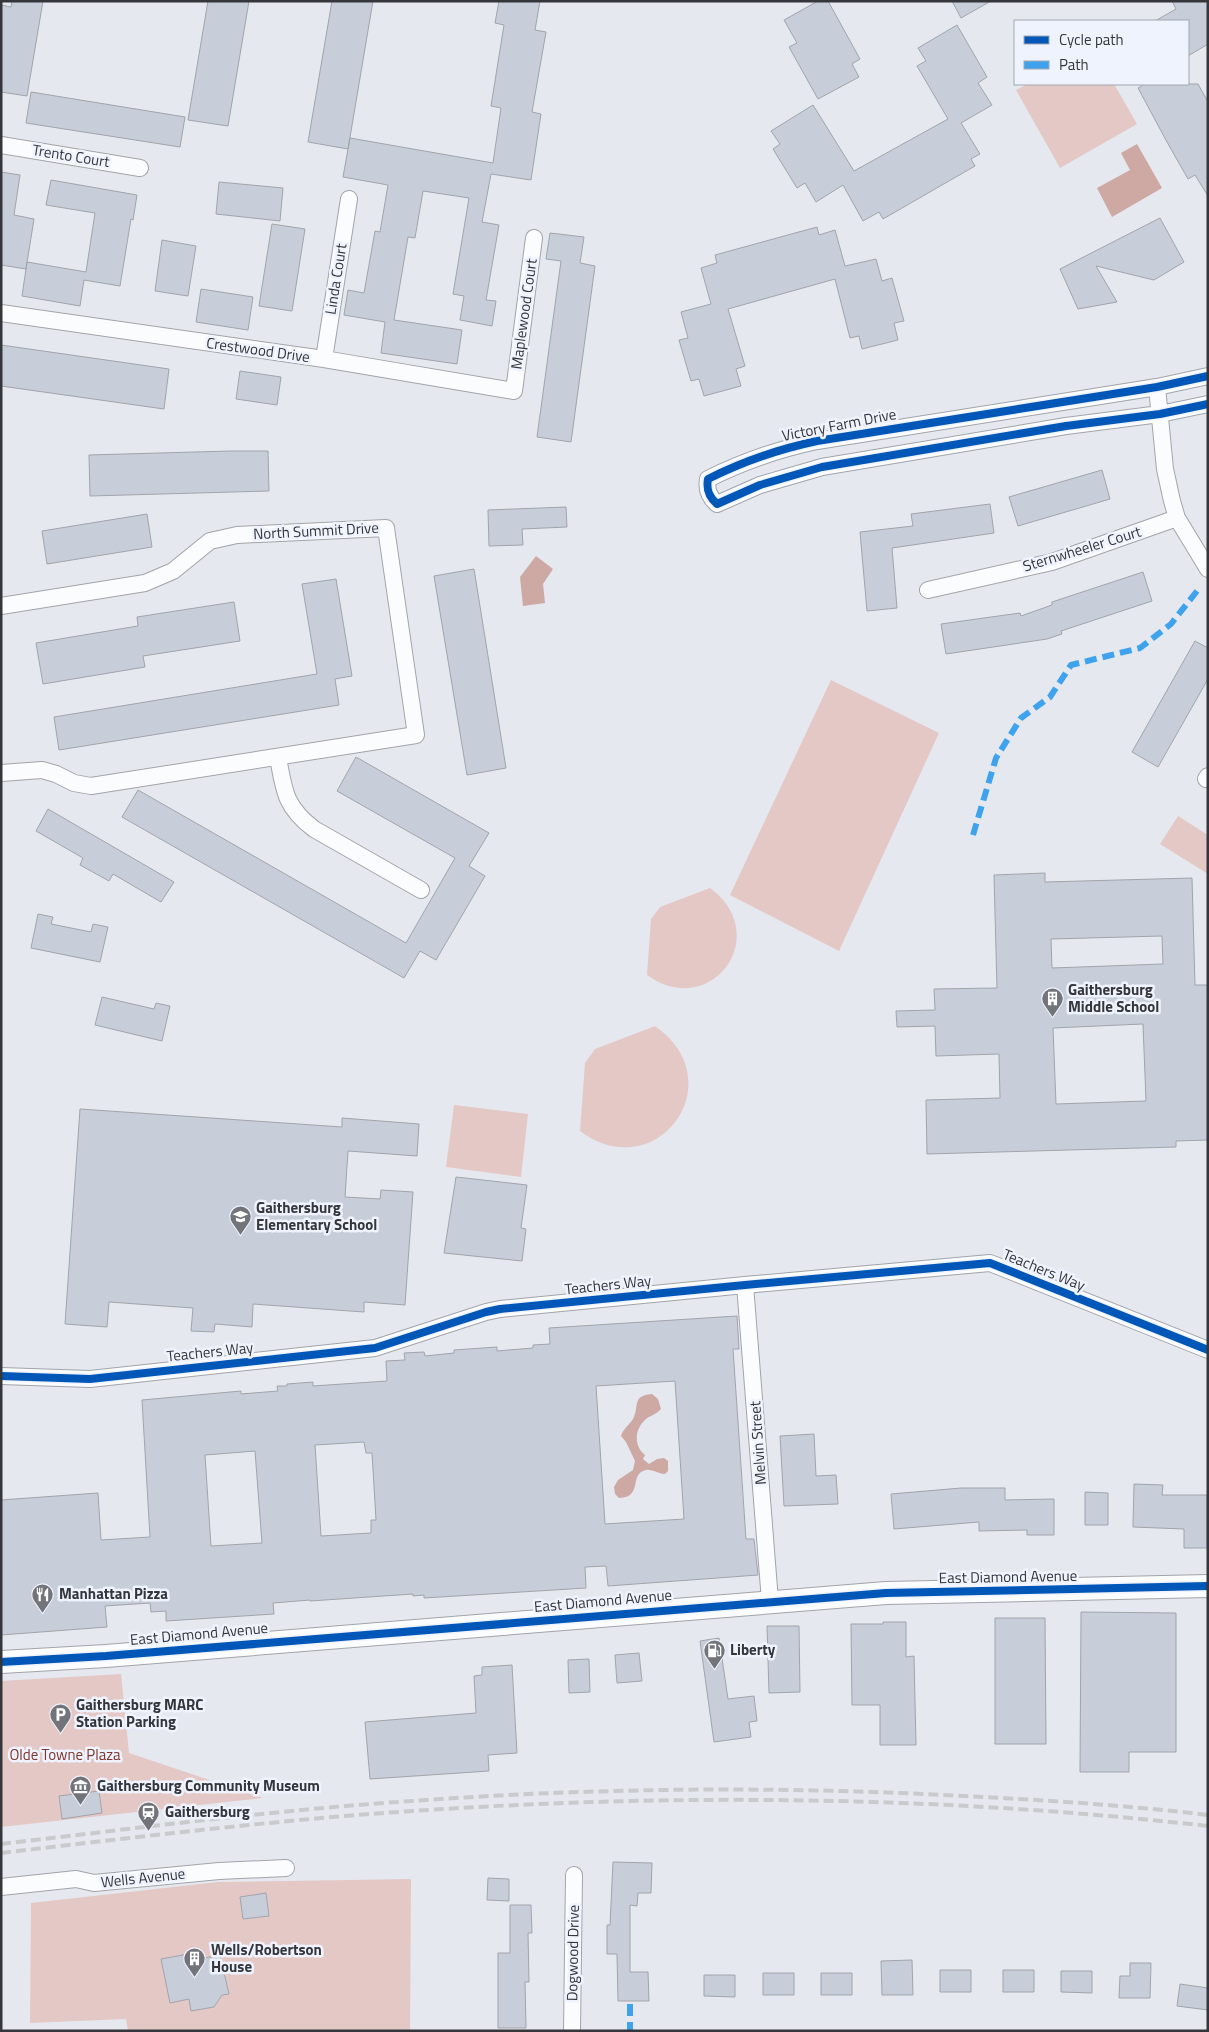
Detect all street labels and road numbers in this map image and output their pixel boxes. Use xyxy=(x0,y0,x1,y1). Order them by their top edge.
street label: Trento Court xyxy=(31,138,112,173)
street label: Linda Court xyxy=(319,241,353,316)
street label: Maplewood Court xyxy=(504,256,543,371)
street label: Crestwood Drive xyxy=(205,331,311,368)
street label: Victory Farm Drive xyxy=(780,402,898,447)
street label: North Summit Drive xyxy=(253,516,379,545)
street label: Sternwheeler Court xyxy=(1020,519,1144,577)
street label: Teachers Way xyxy=(1000,1243,1089,1296)
street label: Teachers Way xyxy=(563,1269,652,1300)
street label: Teachers Way xyxy=(165,1336,254,1367)
street label: Melvin Street xyxy=(743,1400,772,1486)
street label: East Diamond Avenue xyxy=(939,1564,1077,1589)
street label: East Diamond Avenue xyxy=(533,1583,673,1618)
street label: East Diamond Avenue xyxy=(129,1616,269,1651)
street label: Wells Avenue xyxy=(100,1862,186,1893)
street label: Dogwood Drive xyxy=(560,1905,585,2001)

